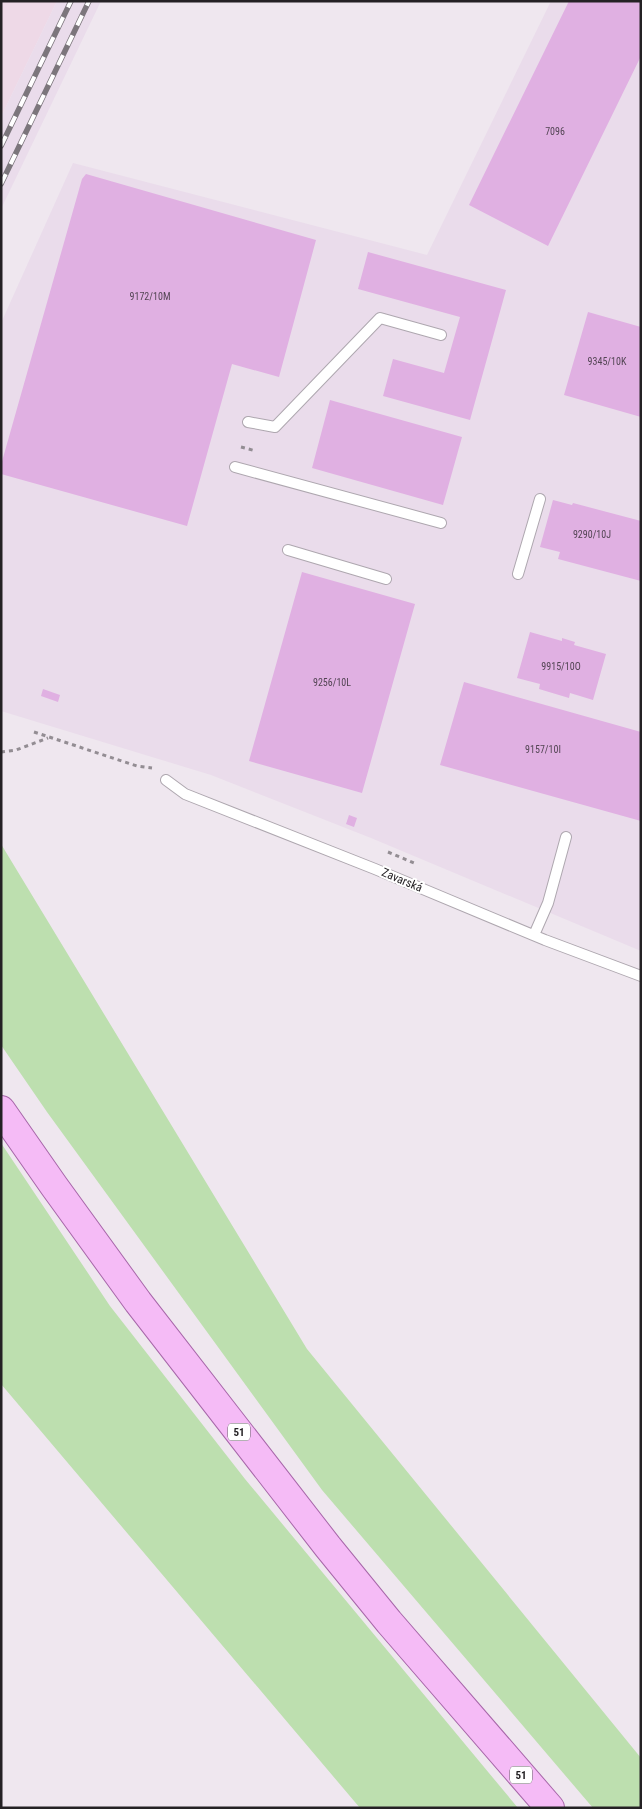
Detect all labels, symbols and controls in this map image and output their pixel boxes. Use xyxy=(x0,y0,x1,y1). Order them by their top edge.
house number: 7096 xyxy=(545,126,565,137)
house number: 9172/10M xyxy=(130,291,170,302)
house number: 9345/10K xyxy=(588,356,627,367)
house number: 9290/10J xyxy=(573,529,611,540)
house number: 9915/10O xyxy=(541,661,581,672)
house number: 9256/10L xyxy=(313,677,351,688)
house number: 9157/10I xyxy=(525,744,561,755)
street label: Zavarská xyxy=(379,865,425,895)
road number: 51 xyxy=(228,1424,250,1440)
road number: 51 xyxy=(510,1766,532,1784)

